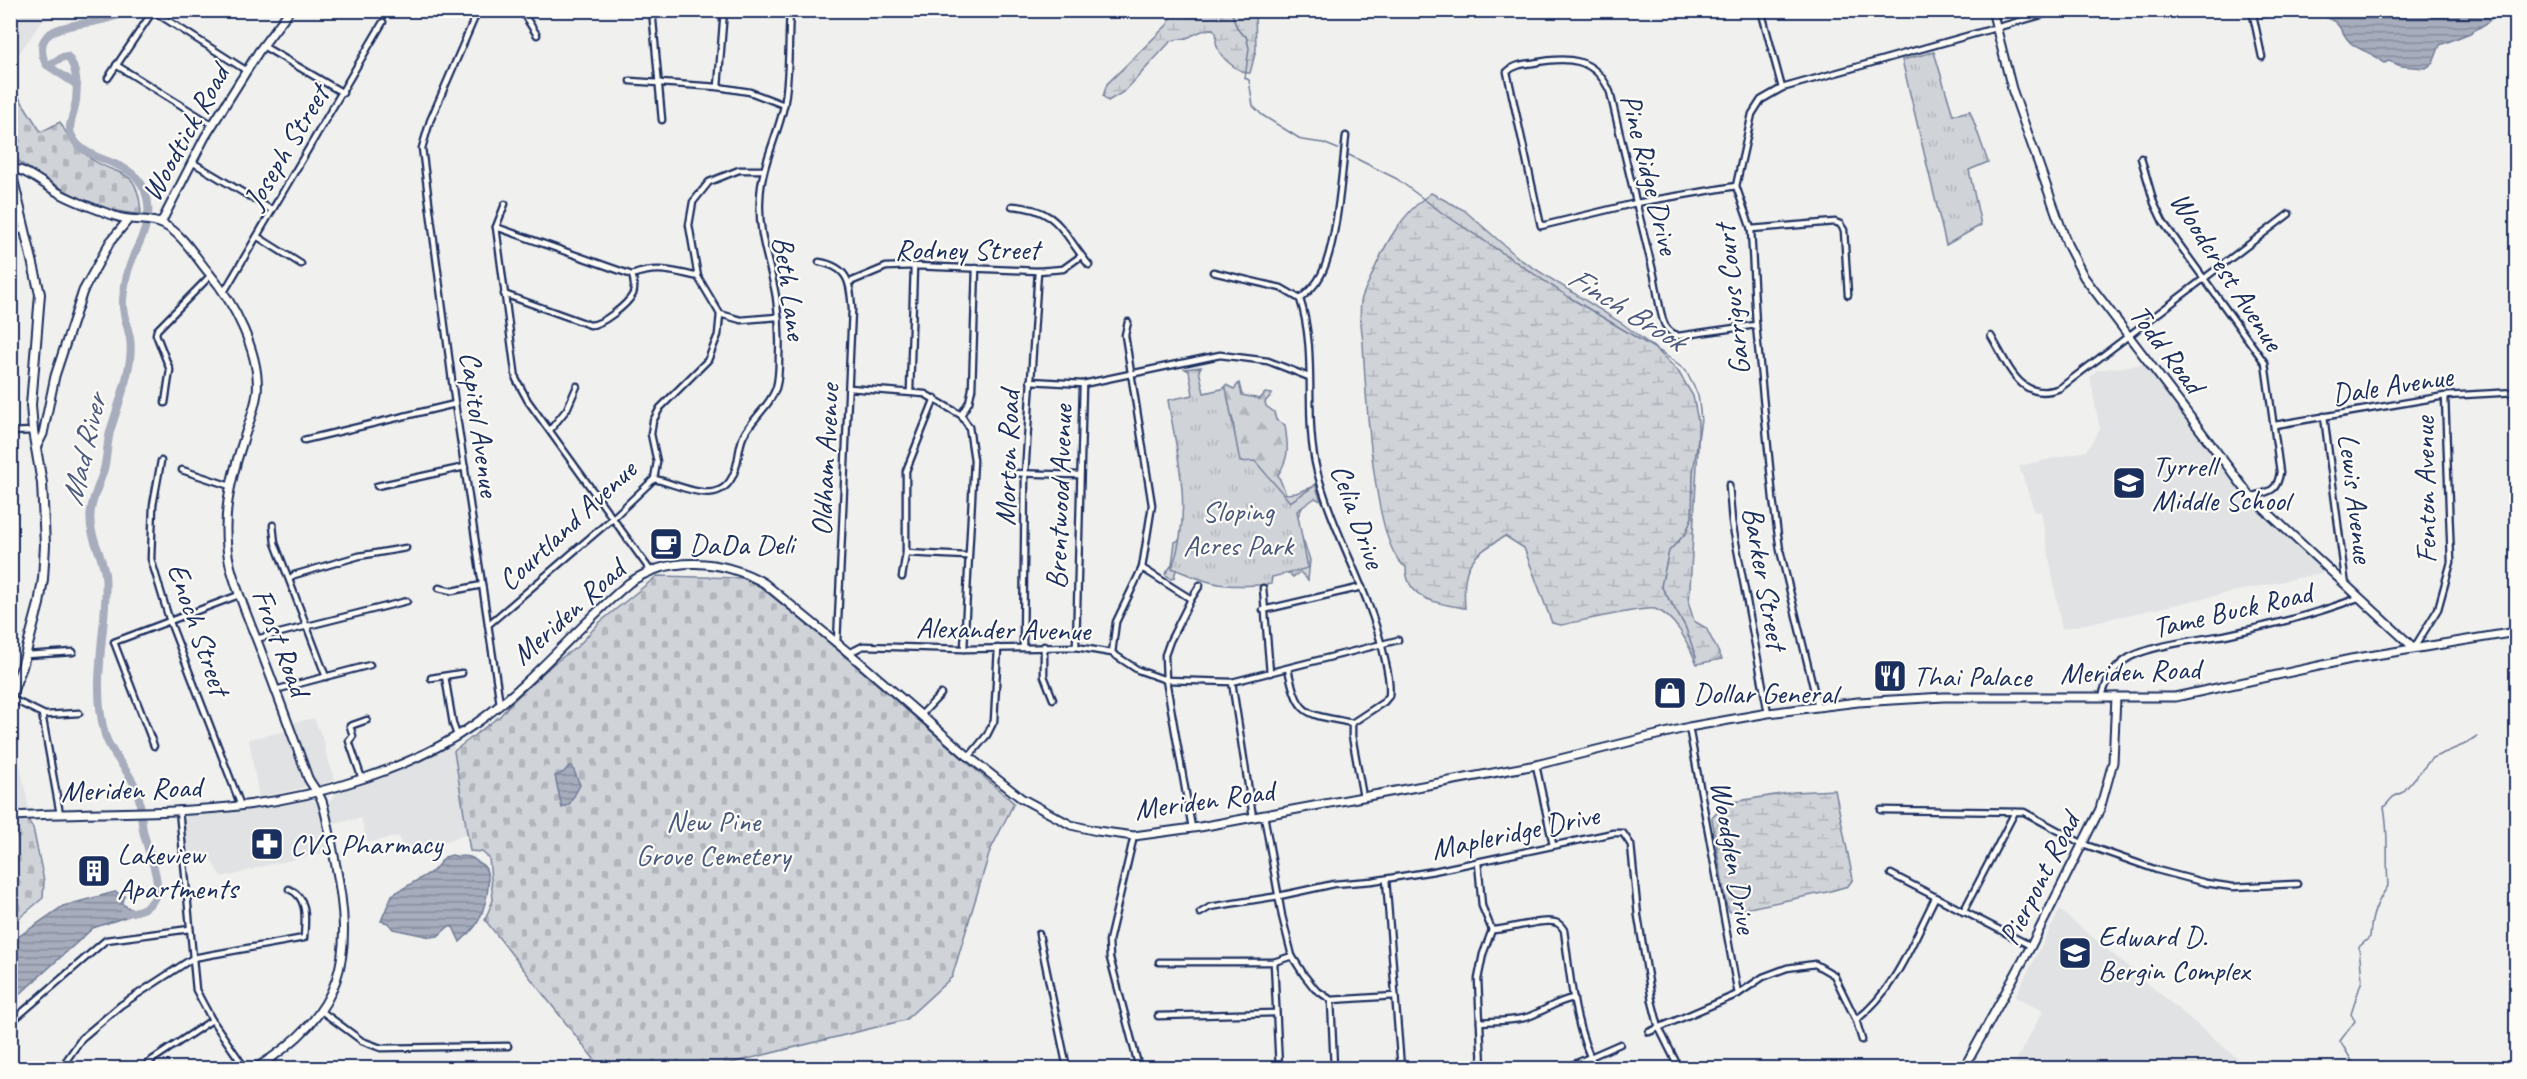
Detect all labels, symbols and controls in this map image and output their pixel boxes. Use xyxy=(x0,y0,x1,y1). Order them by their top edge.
street label: Woodtick Road xyxy=(132,55,240,208)
street label: Joseph Street xyxy=(233,75,340,217)
street label: Pine Ridge Drive xyxy=(1612,90,1689,260)
street label: Woodcrest Avenue xyxy=(2161,184,2294,360)
street label: Garrigus Court xyxy=(1705,219,1759,377)
street label: Rodney Street xyxy=(895,230,1043,268)
street label: Beth Lane xyxy=(764,234,816,344)
water label: Finch Brook xyxy=(1560,256,1698,363)
street label: Todd Road xyxy=(2121,297,2215,405)
street label: Capitol Avenue xyxy=(451,349,509,501)
street label: Dale Avenue xyxy=(2329,356,2457,413)
street label: Oldham Avenue xyxy=(802,381,848,537)
street label: Morton Road xyxy=(986,385,1029,526)
water label: Mad River xyxy=(51,386,117,509)
street label: Brentwood Avenue xyxy=(1037,402,1081,590)
street label: Fenton Avenue xyxy=(2405,414,2445,564)
street label: Lewis Avenue xyxy=(2329,431,2383,567)
place label: Tyrrell Middle School xyxy=(2152,447,2295,519)
street label: Courtland Avenue xyxy=(490,450,646,599)
street label: Celia Drive xyxy=(1322,459,1395,575)
school or university icon: Tyrrell Middle School xyxy=(2111,465,2147,501)
park label: Sloping Acres Park xyxy=(1183,492,1295,564)
street label: Barker Street xyxy=(1734,504,1797,656)
place label: DaDa Deli xyxy=(689,525,797,563)
cafe icon: DaDa Deli xyxy=(648,526,684,562)
street label: Meriden Road xyxy=(503,548,636,673)
street label: Enoch Street xyxy=(159,558,241,704)
street label: Tame Buck Road xyxy=(2149,572,2319,647)
street label: Frost Road xyxy=(243,583,320,705)
street label: Alexander Avenue xyxy=(915,608,1093,650)
street label: Meriden Road xyxy=(2059,649,2205,692)
place label: Thai Palace xyxy=(1913,657,2034,695)
restaurant icon: Thai Palace xyxy=(1872,658,1908,694)
place label: Dollar General xyxy=(1693,674,1842,712)
shop icon: Dollar General xyxy=(1652,675,1688,711)
street label: Meriden Road xyxy=(60,767,206,810)
street label: Meriden Road xyxy=(1132,771,1280,829)
street label: Woodglen Drive xyxy=(1702,778,1766,938)
street label: Mapleridge Drive xyxy=(1428,795,1604,868)
park label: New Pine Grove Cemetery xyxy=(636,802,793,874)
street label: Pierpont Road xyxy=(1990,803,2090,951)
place label: CVS Pharmacy xyxy=(290,825,444,863)
pharmacy icon: CVS Pharmacy xyxy=(249,826,285,862)
place label: Lakeview Apartments xyxy=(117,835,240,907)
building icon: Lakeview Apartments xyxy=(76,853,112,889)
place label: Edward D. Bergin Complex xyxy=(2098,917,2252,989)
school or university icon: Edward D. Bergin Complex xyxy=(2057,935,2093,971)

